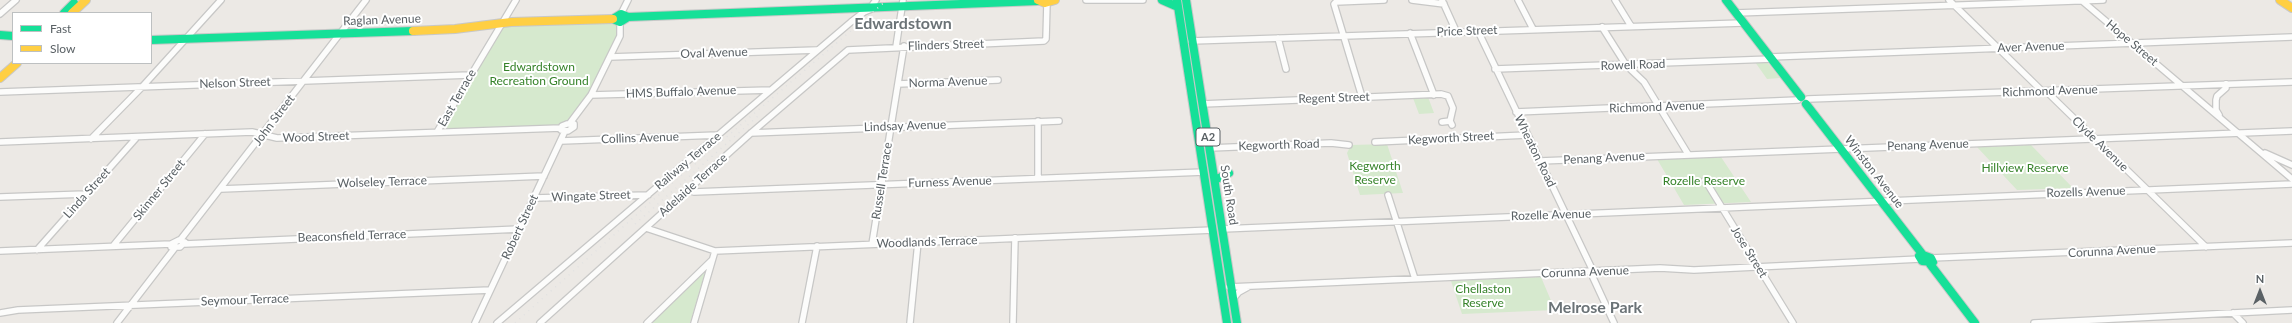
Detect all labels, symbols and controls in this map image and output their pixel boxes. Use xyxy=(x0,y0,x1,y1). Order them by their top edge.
street label: Raglan Avenue xyxy=(343,11,421,29)
legend xyxy=(12,12,152,64)
district label: Edwardstown xyxy=(854,14,952,34)
street label: Hope Street xyxy=(2103,17,2161,69)
text: Fast xyxy=(50,21,71,36)
street label: Price Street xyxy=(1436,23,1498,39)
street label: Flinders Street xyxy=(908,36,984,54)
street label: Aver Avenue xyxy=(1997,39,2065,55)
text: Slow xyxy=(50,41,75,56)
street label: Oval Avenue xyxy=(680,45,748,61)
street label: Rowell Road xyxy=(1600,57,1666,73)
park label: Edwardstown Recreation Ground xyxy=(489,60,589,88)
street label: East Terrace xyxy=(435,67,479,129)
street label: Norma Avenue xyxy=(908,73,988,91)
street label: Nelson Street xyxy=(199,75,271,91)
street label: Richmond Avenue xyxy=(2002,82,2098,100)
street label: HMS Buffalo Avenue xyxy=(626,83,736,101)
street label: Regent Street xyxy=(1298,90,1370,106)
street label: John Street xyxy=(250,92,298,148)
street label: Richmond Avenue xyxy=(1609,98,1705,116)
street label: Wheaton Road xyxy=(1511,112,1559,190)
street label: Clyde Avenue xyxy=(2069,114,2131,174)
street label: Lindsay Avenue xyxy=(864,117,946,135)
road number: A2 xyxy=(1196,128,1220,146)
street label: Wood Street xyxy=(282,129,350,145)
street label: Collins Avenue xyxy=(601,129,679,147)
street label: Railway Terrace xyxy=(652,129,724,193)
street label: Kegworth Street xyxy=(1408,129,1494,147)
street label: Winston Avenue xyxy=(1841,133,1907,211)
street label: Kegworth Road xyxy=(1238,136,1320,154)
street label: Penang Avenue xyxy=(1887,136,1969,154)
street label: Russell Terrace xyxy=(869,141,895,221)
street label: Penang Avenue xyxy=(1563,149,1645,167)
street label: Adelaide Terrace xyxy=(656,150,730,220)
street label: Skinner Street xyxy=(130,157,188,223)
park label: Kegworth Reserve xyxy=(1349,159,1401,187)
park label: Hillview Reserve xyxy=(1981,161,2069,175)
street label: South Road xyxy=(1217,164,1241,226)
street label: Linda Street xyxy=(61,165,113,221)
street label: Wolseley Terrace xyxy=(337,173,427,191)
street label: Furness Avenue xyxy=(908,173,992,191)
park label: Rozelle Reserve xyxy=(1663,174,1745,188)
street label: Rozells Avenue xyxy=(2046,183,2126,201)
street label: Wingate Street xyxy=(551,187,631,205)
street label: Robert Street xyxy=(499,192,541,262)
street label: Rozelle Avenue xyxy=(1511,206,1591,224)
street label: Jose Street xyxy=(1728,224,1770,280)
street label: Beaconsfield Terrace xyxy=(297,227,407,245)
street label: Woodlands Terrace xyxy=(876,233,978,251)
street label: Corunna Avenue xyxy=(2068,242,2156,260)
street label: Corunna Avenue xyxy=(1541,263,1629,281)
north arrow xyxy=(2240,271,2280,311)
text: N xyxy=(2256,272,2264,285)
park label: Chellaston Reserve xyxy=(1455,282,1511,310)
street label: Seymour Terrace xyxy=(201,291,289,309)
district label: Melrose Park xyxy=(1548,298,1642,318)

